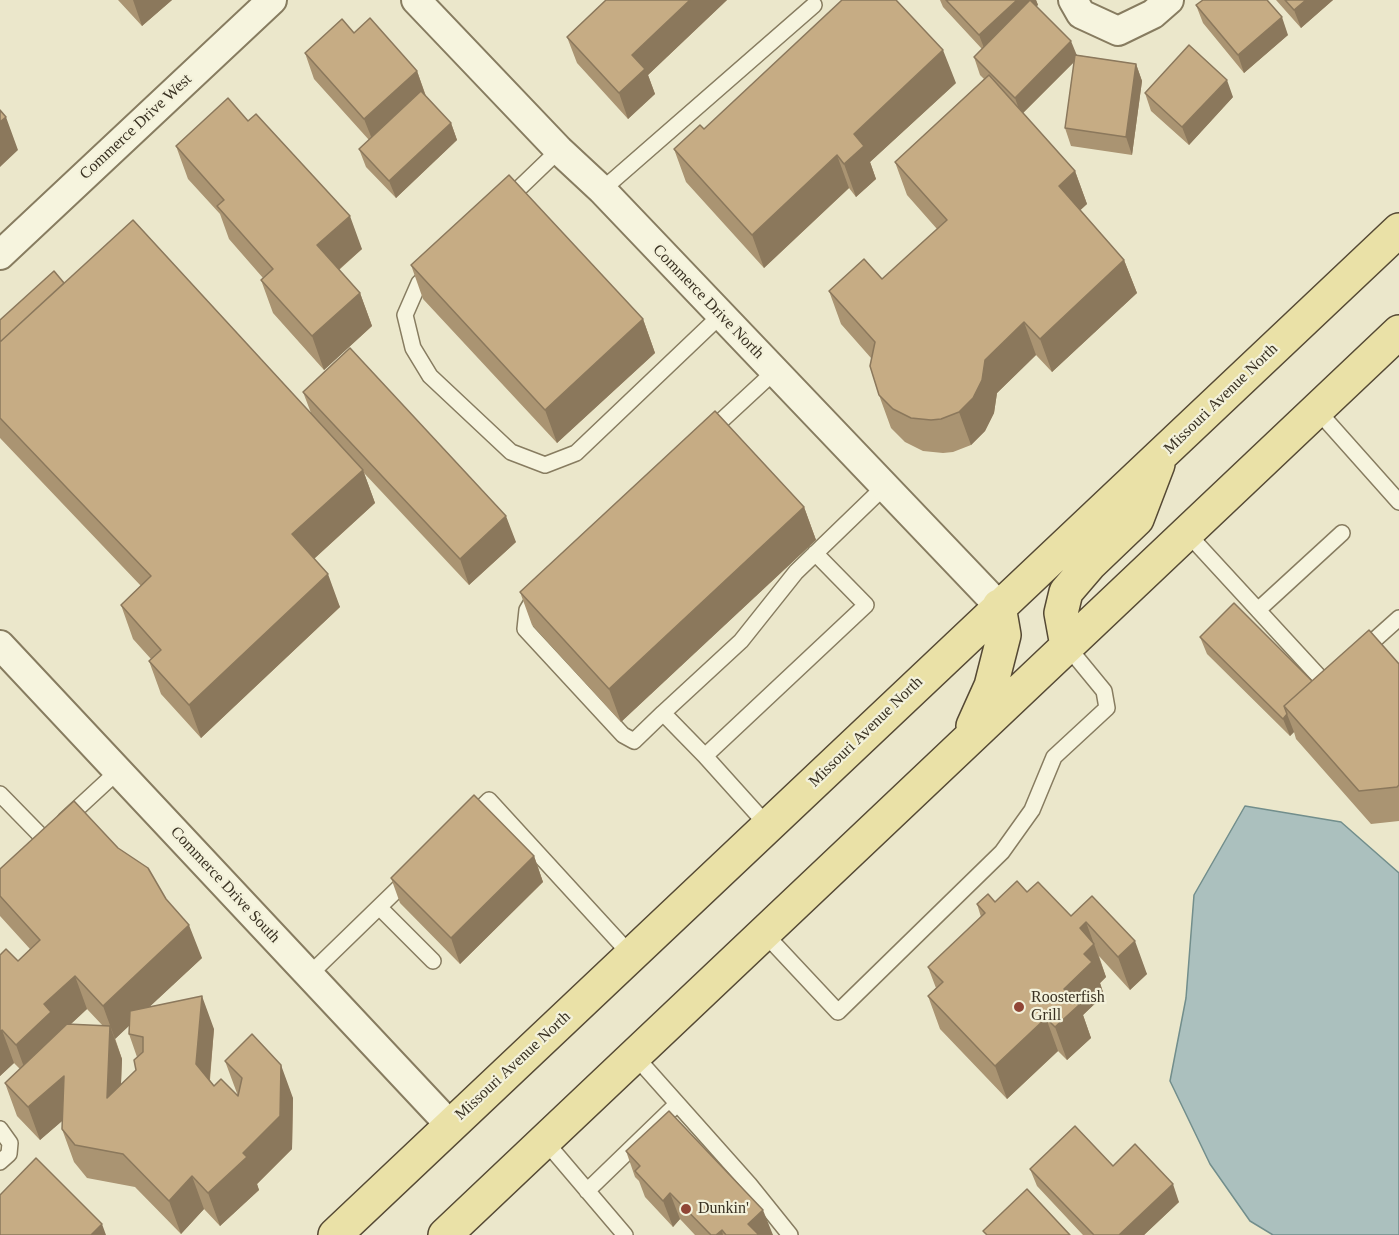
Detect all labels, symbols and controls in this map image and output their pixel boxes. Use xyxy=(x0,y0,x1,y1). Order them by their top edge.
street label: Commerce Drive West xyxy=(76,70,196,184)
street label: Commerce Drive North xyxy=(648,241,768,363)
street label: Missouri Avenue North xyxy=(1160,340,1282,458)
street label: Missouri Avenue North xyxy=(805,673,927,791)
street label: Commerce Drive South xyxy=(166,823,284,947)
place label: Roosterfish Grill xyxy=(1031,988,1105,1026)
marker: Roosterfish Grill xyxy=(1012,1000,1026,1014)
street label: Missouri Avenue North xyxy=(451,1008,575,1124)
place label: Dunkin' xyxy=(698,1199,749,1219)
marker: Dunkin' xyxy=(679,1202,693,1216)

